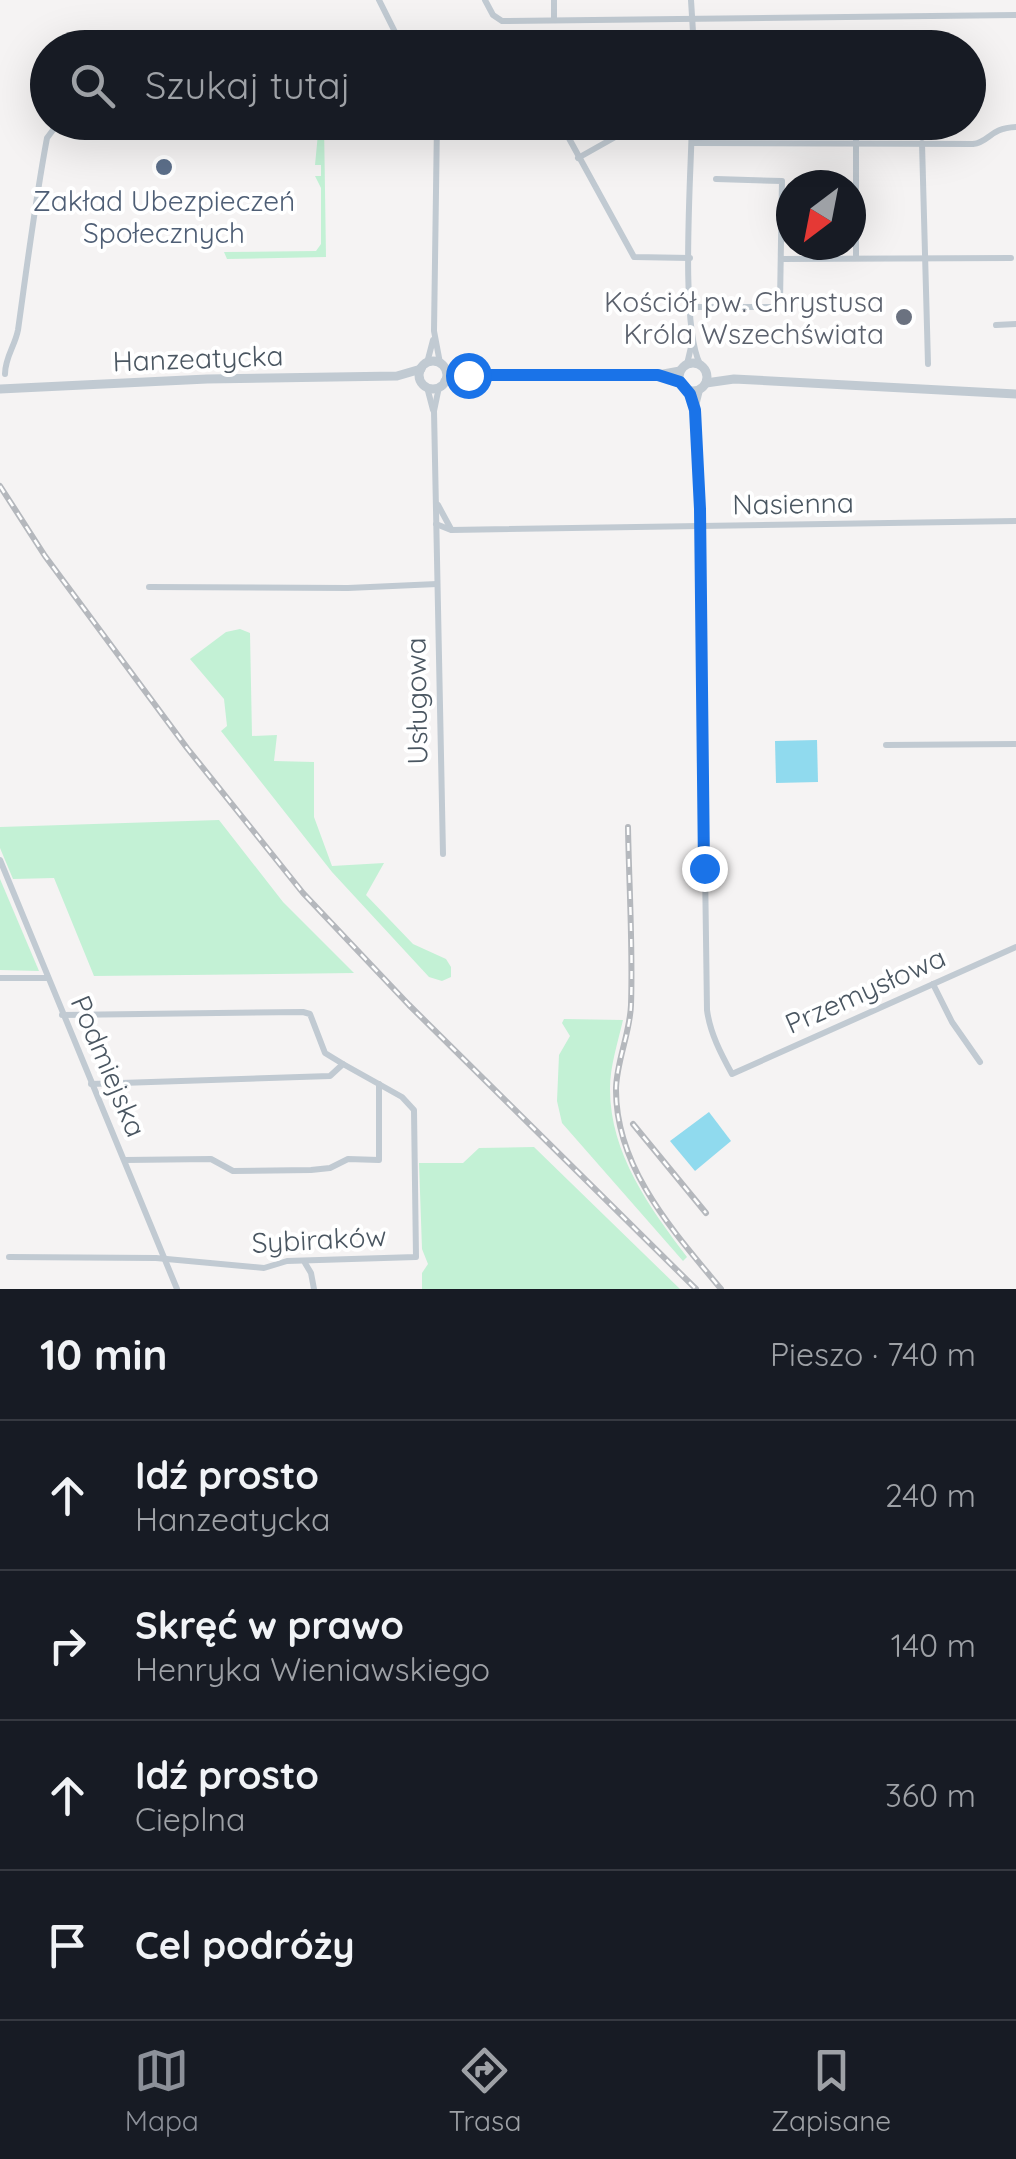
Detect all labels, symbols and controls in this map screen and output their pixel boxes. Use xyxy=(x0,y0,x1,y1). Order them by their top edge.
search box xyxy=(30,30,986,140)
icon: search xyxy=(65,58,120,113)
text: Szukaj tutaj xyxy=(145,61,351,109)
marker: Zakład Ubezpieczeń Społecznych xyxy=(153,156,175,178)
north arrow xyxy=(776,170,866,260)
place label: Zakład Ubezpieczeń Społecznych xyxy=(33,183,295,250)
place label: Kościół pw. Chrystusa Króla Wszechświata xyxy=(604,284,884,351)
marker: Kościół pw. Chrystusa Króla Wszechświata xyxy=(893,306,915,328)
street label: Hanzeatycka xyxy=(112,338,284,378)
route start xyxy=(446,353,492,399)
street label: Nasienna xyxy=(732,484,854,522)
street label: Usługowa xyxy=(397,637,435,765)
route end xyxy=(682,846,728,892)
street label: Przemysłowa xyxy=(779,939,951,1041)
street label: Podmiejska xyxy=(64,990,154,1142)
street label: Sybiraków xyxy=(251,1218,387,1260)
text: 10 min xyxy=(40,1328,168,1381)
text: Pieszo · 740 m xyxy=(770,1334,976,1374)
text: Idź prosto xyxy=(135,1451,319,1499)
icon: ahead xyxy=(40,1468,95,1523)
text: 240 m xyxy=(885,1475,976,1515)
text: Hanzeatycka xyxy=(135,1499,330,1539)
text: Skręć w prawo xyxy=(135,1601,404,1649)
icon: right xyxy=(40,1618,95,1673)
text: 140 m xyxy=(891,1625,976,1665)
text: Henryka Wieniawskiego xyxy=(135,1649,490,1689)
text: Idź prosto xyxy=(135,1751,319,1799)
icon: ahead xyxy=(40,1768,95,1823)
text: 360 m xyxy=(885,1775,976,1815)
text: Cieplna xyxy=(135,1799,245,1839)
icon: arrive xyxy=(40,1918,95,1973)
text: Cel podróży xyxy=(135,1921,355,1969)
tab: Mapa xyxy=(125,2043,199,2138)
tab: Trasa xyxy=(448,2043,521,2138)
tab: Zapisane xyxy=(771,2043,891,2138)

